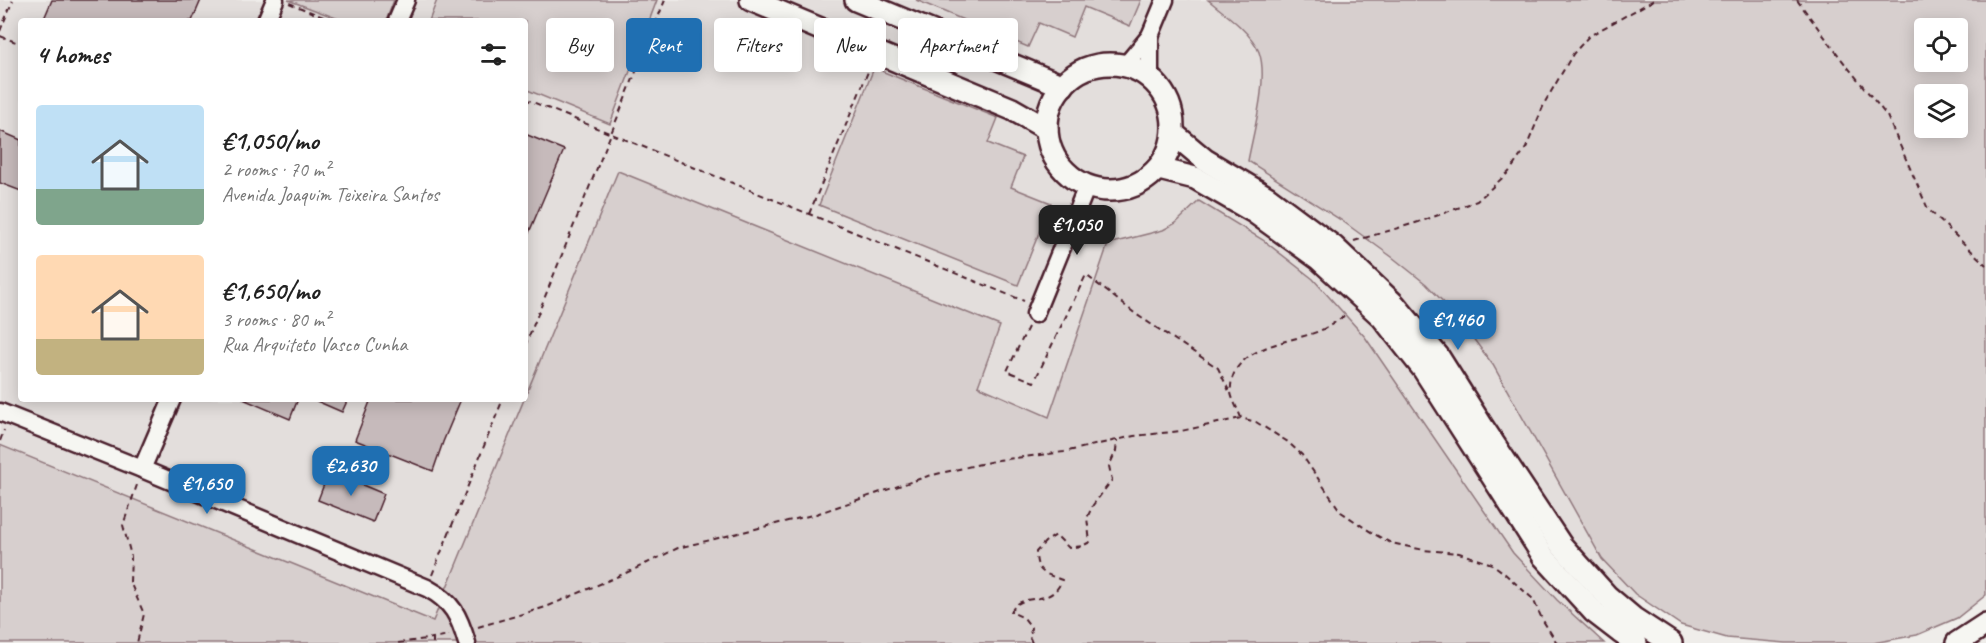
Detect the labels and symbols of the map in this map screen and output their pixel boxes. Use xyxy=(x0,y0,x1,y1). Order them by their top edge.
pin: €1,050 xyxy=(1028,205,1126,256)
pin: €1,460 xyxy=(1409,300,1507,351)
pin: €2,630 xyxy=(302,446,400,497)
pin: €1,650 xyxy=(158,464,256,515)

